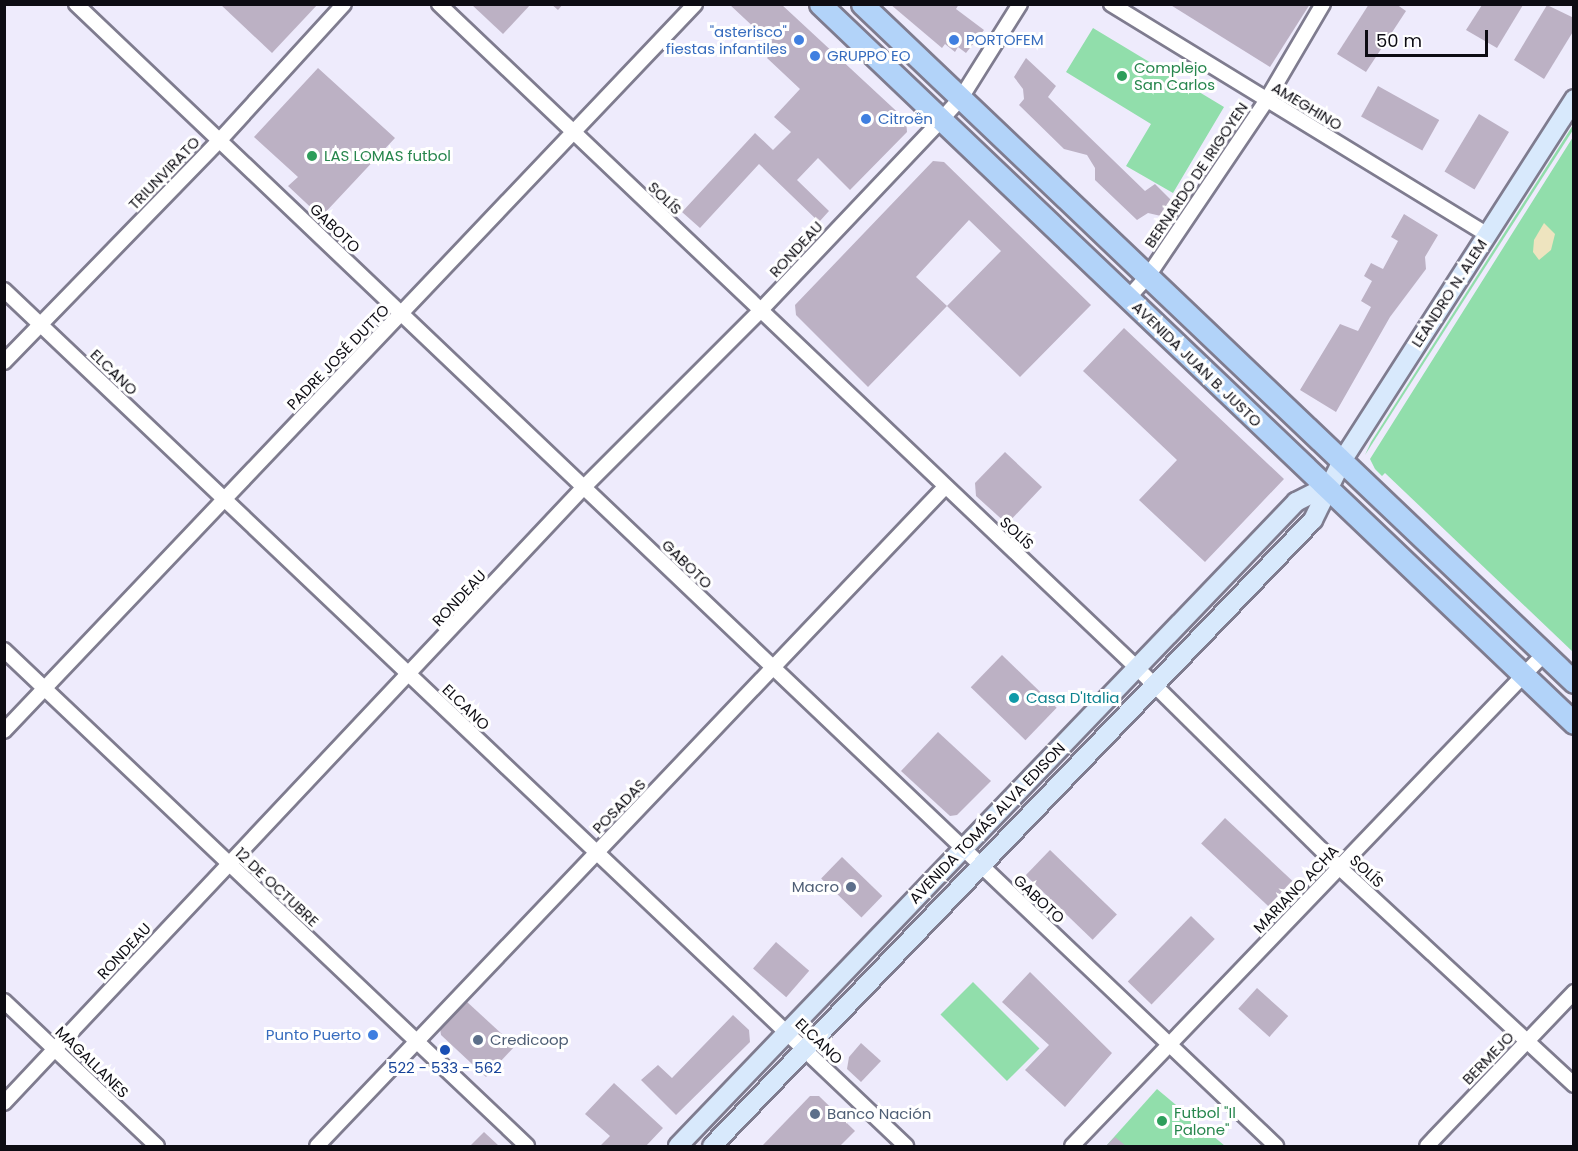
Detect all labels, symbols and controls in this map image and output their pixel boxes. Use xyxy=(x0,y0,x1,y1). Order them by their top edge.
scale bar xyxy=(1368,18,1491,56)
place label: "asterisco" fiestas infantiles xyxy=(666,22,787,57)
text: 50 m xyxy=(1376,28,1422,53)
place label: PORTOFEM xyxy=(966,31,1044,49)
marker: "asterisco" fiestas infantiles xyxy=(792,33,806,47)
marker: PORTOFEM xyxy=(947,33,961,47)
place label: GRUPPO EO xyxy=(827,47,911,65)
marker: GRUPPO EO xyxy=(808,49,822,63)
place label: Complejo San Carlos xyxy=(1134,58,1215,93)
marker: Complejo San Carlos xyxy=(1115,69,1129,83)
street label: AMEGHINO xyxy=(1269,78,1345,134)
street label: BERNARDO DE IRIGOYEN xyxy=(1141,99,1251,251)
place label: Citroën xyxy=(878,110,933,128)
marker: Citroën xyxy=(859,112,873,126)
street label: TRIUNVIRATO xyxy=(125,133,203,213)
place label: LAS LOMAS futbol xyxy=(324,147,451,165)
marker: LAS LOMAS futbol xyxy=(305,149,319,163)
street label: SOLÍS xyxy=(645,178,685,218)
street label: GABOTO xyxy=(306,200,364,256)
street label: RONDEAU xyxy=(766,217,826,281)
street label: LEANDRO N. ALEM xyxy=(1407,236,1491,350)
street label: AVENIDA JUAN B. JUSTO xyxy=(1129,298,1265,430)
street label: PADRE JOSÉ DUTTO xyxy=(283,301,393,413)
street label: ELCANO xyxy=(87,345,141,399)
street label: SOLÍS xyxy=(996,513,1038,553)
street label: GABOTO xyxy=(658,536,716,592)
street label: RONDEAU xyxy=(429,566,489,630)
street label: ELCANO xyxy=(439,680,493,734)
place label: Casa D'Italia xyxy=(1026,689,1119,707)
marker: Casa D'Italia xyxy=(1007,691,1021,705)
street label: AVENIDA TOMÁS ALVA EDISON xyxy=(905,739,1069,907)
street label: POSADAS xyxy=(589,775,649,837)
street label: MARIANO ACHA xyxy=(1250,842,1342,936)
street label: 12 DE OCTUBRE xyxy=(232,844,322,930)
street label: SOLÍS xyxy=(1346,851,1388,891)
street label: GABOTO xyxy=(1010,871,1068,927)
place label: Macro xyxy=(792,878,839,896)
marker: Macro xyxy=(844,880,858,894)
street label: RONDEAU xyxy=(94,919,154,983)
street label: ELCANO xyxy=(792,1014,846,1068)
street label: MAGALLANES xyxy=(52,1023,132,1101)
place label: Punto Puerto xyxy=(266,1026,361,1044)
marker: Punto Puerto xyxy=(366,1028,380,1042)
street label: BERMEJO xyxy=(1458,1028,1518,1088)
place label: Credicoop xyxy=(490,1031,569,1049)
marker: Credicoop xyxy=(471,1033,485,1047)
marker: 522 - 533 - 562 xyxy=(438,1043,452,1057)
place label: 522 - 533 - 562 xyxy=(388,1059,502,1077)
place label: Futbol "Il Palone" xyxy=(1174,1103,1236,1138)
place label: Banco Nación xyxy=(827,1105,931,1123)
marker: Banco Nación xyxy=(808,1107,822,1121)
marker: Futbol "Il Palone" xyxy=(1155,1114,1169,1128)

